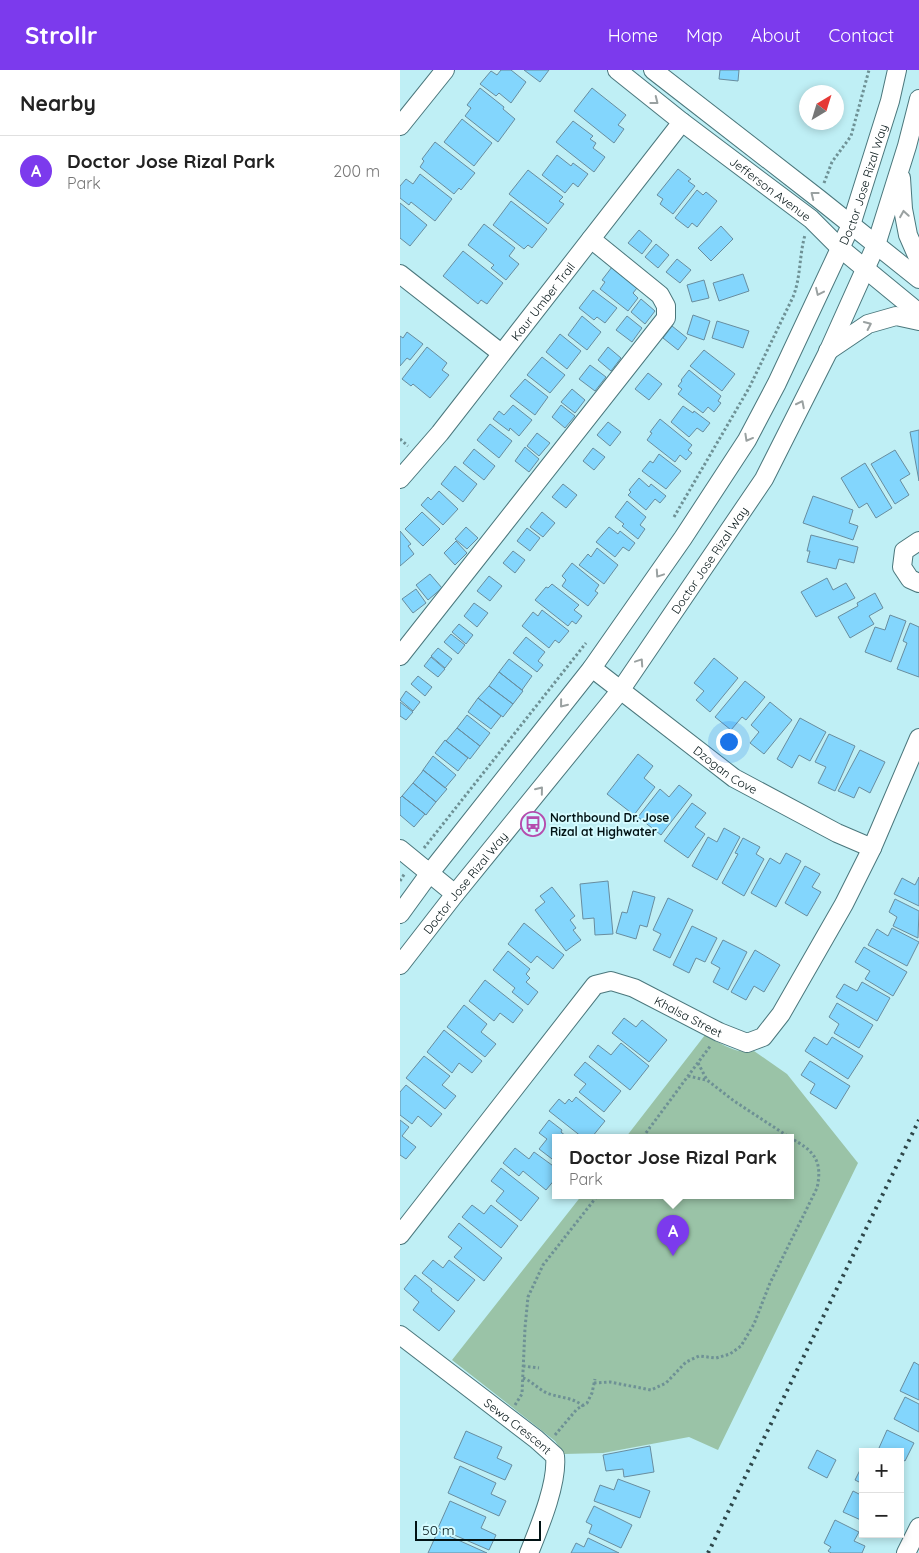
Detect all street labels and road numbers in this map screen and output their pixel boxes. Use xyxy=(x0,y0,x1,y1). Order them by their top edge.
street label: Doctor Jose Rizal Way xyxy=(835,122,890,247)
street label: Jefferson Avenue xyxy=(727,153,814,224)
street label: Kaur Umber Trail xyxy=(507,259,578,343)
street label: Doctor Jose Rizal Way xyxy=(667,503,751,616)
street label: Dzogan Cove xyxy=(691,742,760,797)
street label: Doctor Jose Rizal Way xyxy=(420,828,510,937)
street label: Khalsa Street xyxy=(652,993,724,1040)
street label: Sewa Crescent xyxy=(481,1395,555,1457)

